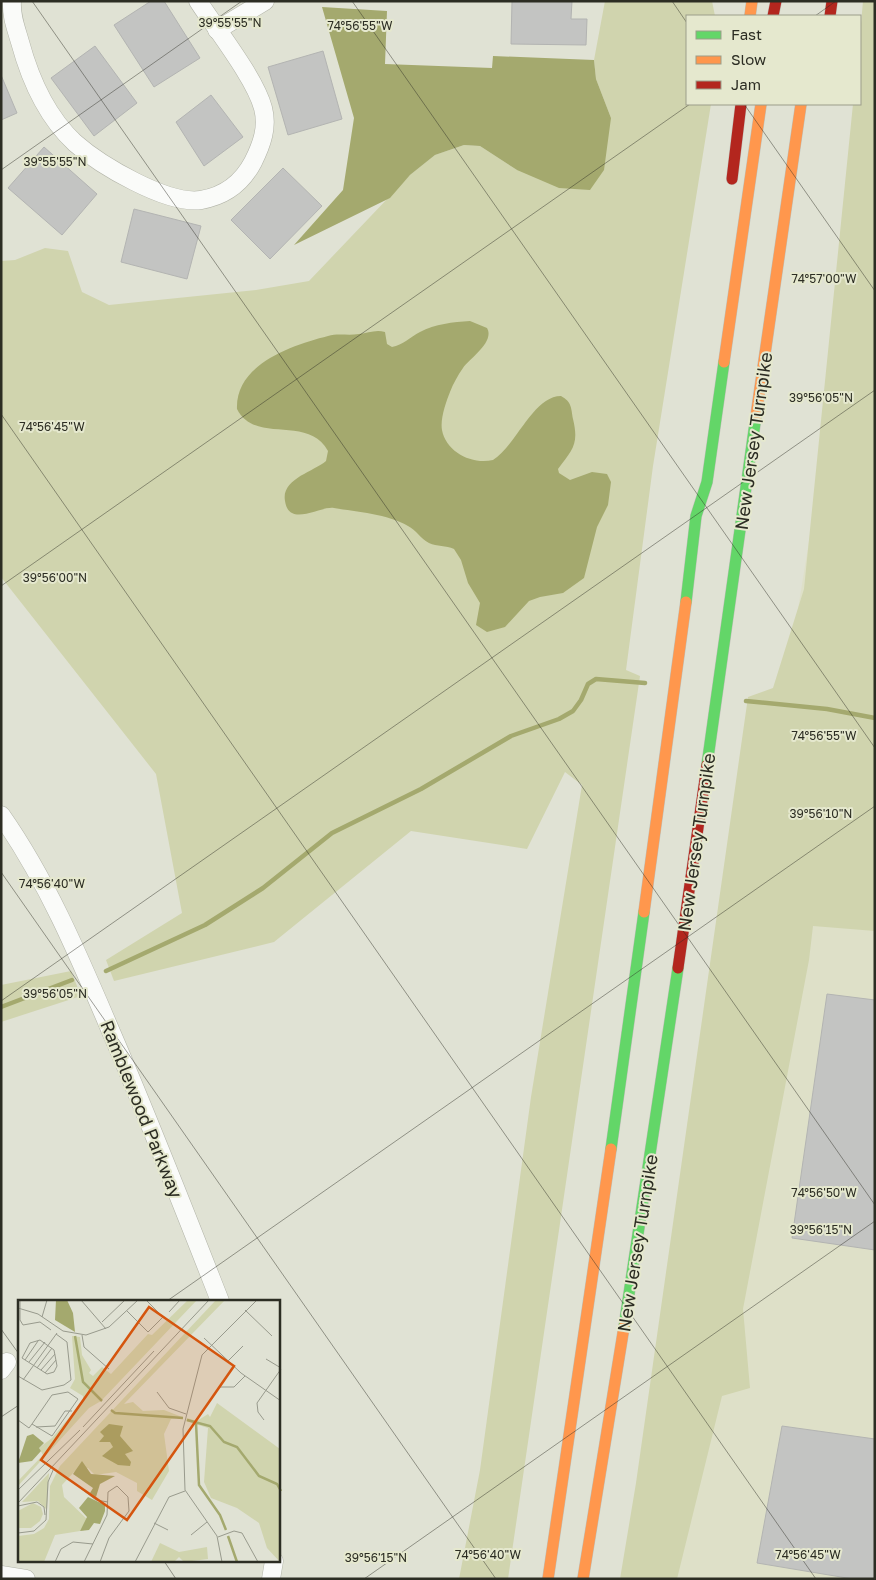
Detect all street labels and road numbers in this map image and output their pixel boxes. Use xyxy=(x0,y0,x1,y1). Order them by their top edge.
street label: New Jersey Turnpike xyxy=(730,351,776,531)
street label: New Jersey Turnpike xyxy=(673,752,719,932)
street label: Ramblewood Parkway xyxy=(96,1017,188,1201)
street label: New Jersey Turnpike xyxy=(612,1153,662,1333)

